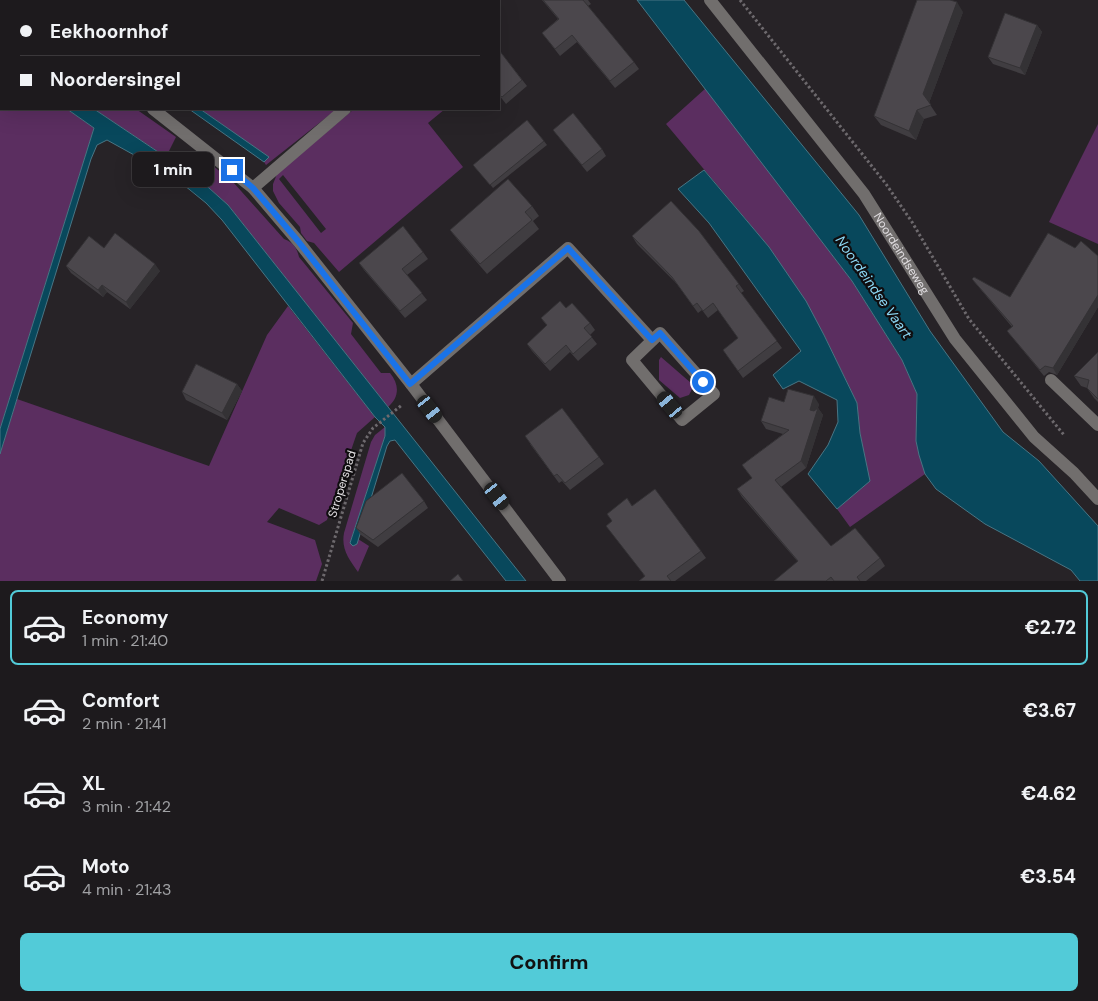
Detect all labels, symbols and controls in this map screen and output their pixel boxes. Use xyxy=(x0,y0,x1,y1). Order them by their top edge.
text: Eekhoornhof xyxy=(50,19,168,44)
text: Noordersingel xyxy=(50,67,181,92)
callout: 1 min xyxy=(132,152,214,188)
text: 1 min xyxy=(153,159,193,180)
route end xyxy=(221,159,243,181)
street label: Noordeindseweg xyxy=(870,210,933,298)
water label: Noordeindse Vaart xyxy=(832,232,917,342)
route start xyxy=(692,371,714,393)
car xyxy=(654,389,685,421)
car xyxy=(414,393,445,425)
street label: Stroperspad xyxy=(324,448,360,520)
car xyxy=(481,480,512,512)
icon: car xyxy=(22,605,67,650)
text: Economy xyxy=(82,605,169,630)
text: €2.72 xyxy=(1025,615,1076,640)
text: 1 min · 21:40 xyxy=(82,630,168,651)
icon: car xyxy=(22,688,67,733)
text: Comfort xyxy=(82,688,160,713)
text: €3.67 xyxy=(1023,698,1076,723)
text: 2 min · 21:41 xyxy=(82,713,167,734)
icon: car xyxy=(22,771,67,816)
text: XL xyxy=(82,771,105,796)
text: €4.62 xyxy=(1021,781,1076,806)
text: 3 min · 21:42 xyxy=(82,796,171,817)
icon: car xyxy=(22,854,67,899)
text: Moto xyxy=(82,854,130,879)
text: €3.54 xyxy=(1020,864,1076,889)
text: 4 min · 21:43 xyxy=(82,879,172,900)
button: Confirm xyxy=(20,933,1078,991)

